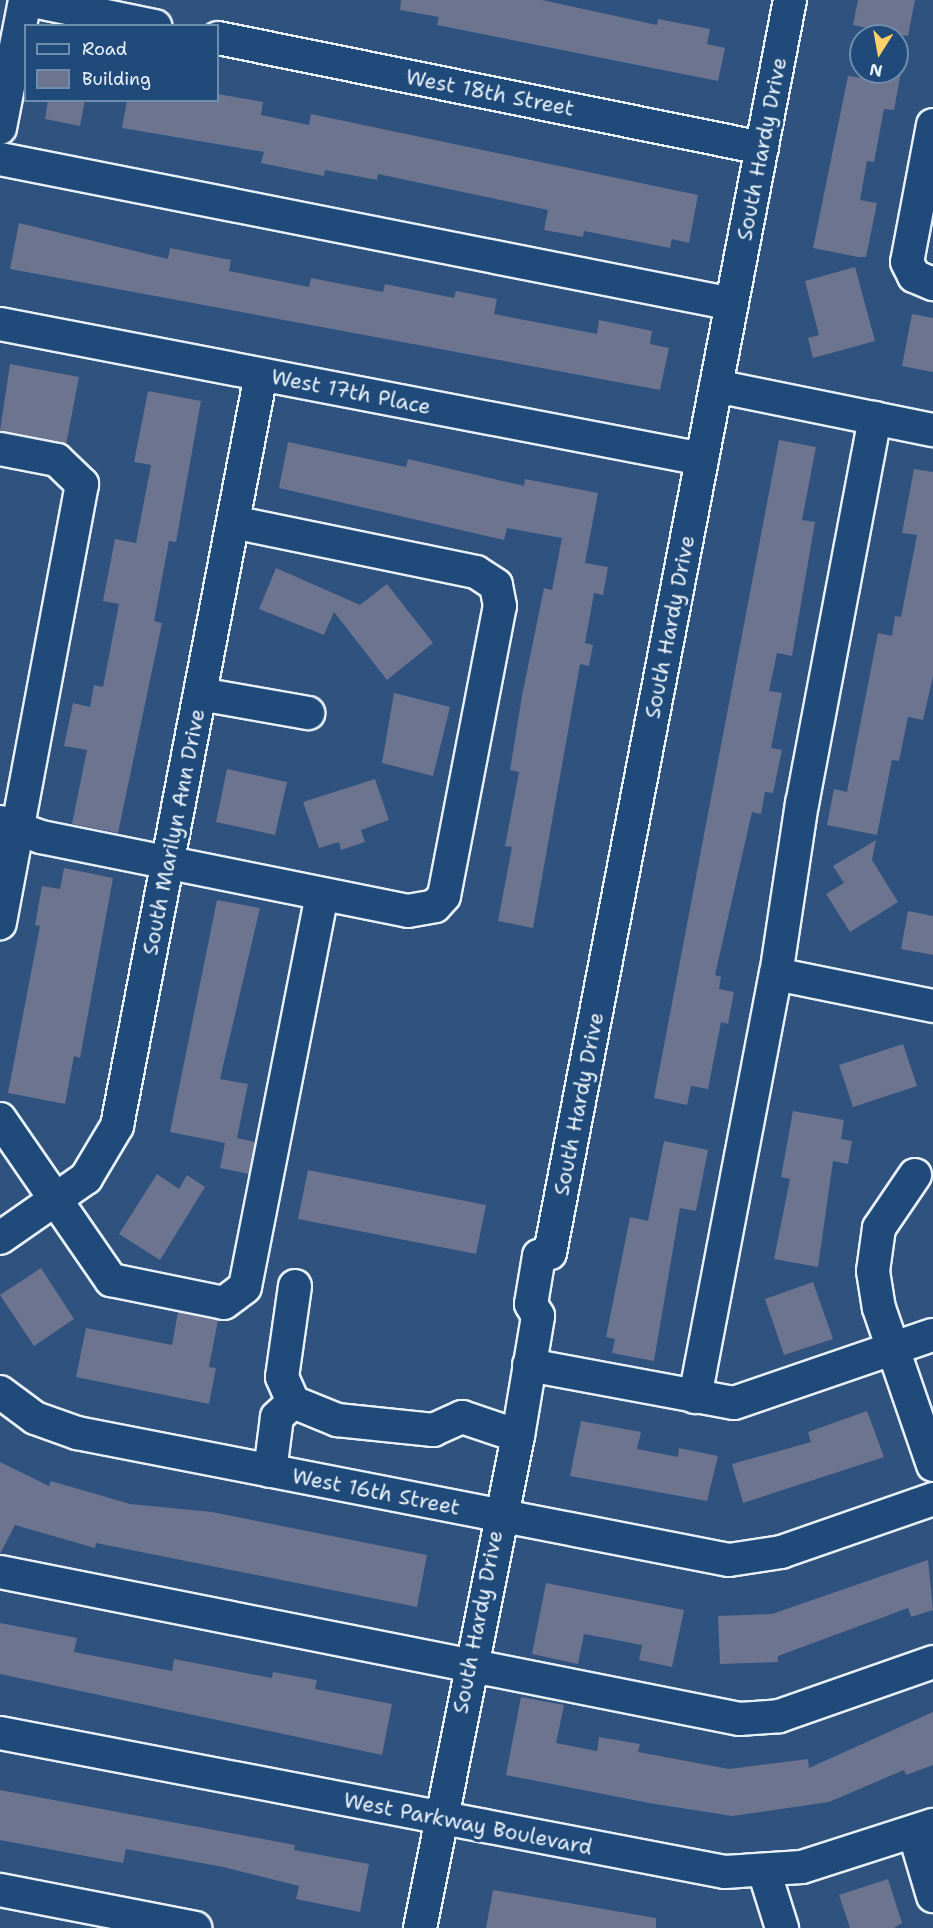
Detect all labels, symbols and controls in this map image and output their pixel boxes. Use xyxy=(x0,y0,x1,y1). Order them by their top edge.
legend xyxy=(24,24,219,102)
north arrow xyxy=(849,24,909,84)
text: Road xyxy=(82,37,127,61)
street label: South Hardy Drive xyxy=(732,55,792,243)
text: N xyxy=(868,59,884,82)
street label: West 18th Street xyxy=(404,64,576,122)
text: Building xyxy=(82,67,151,91)
street label: West 17th Place xyxy=(269,364,433,420)
street label: South Hardy Drive xyxy=(640,533,700,721)
street label: South Marilyn Ann Drive xyxy=(138,707,210,957)
street label: South Hardy Drive xyxy=(549,1010,609,1198)
street label: West 16th Street xyxy=(290,1463,462,1521)
street label: South Hardy Drive xyxy=(448,1528,508,1716)
street label: West Parkway Boulevard xyxy=(341,1788,595,1860)

